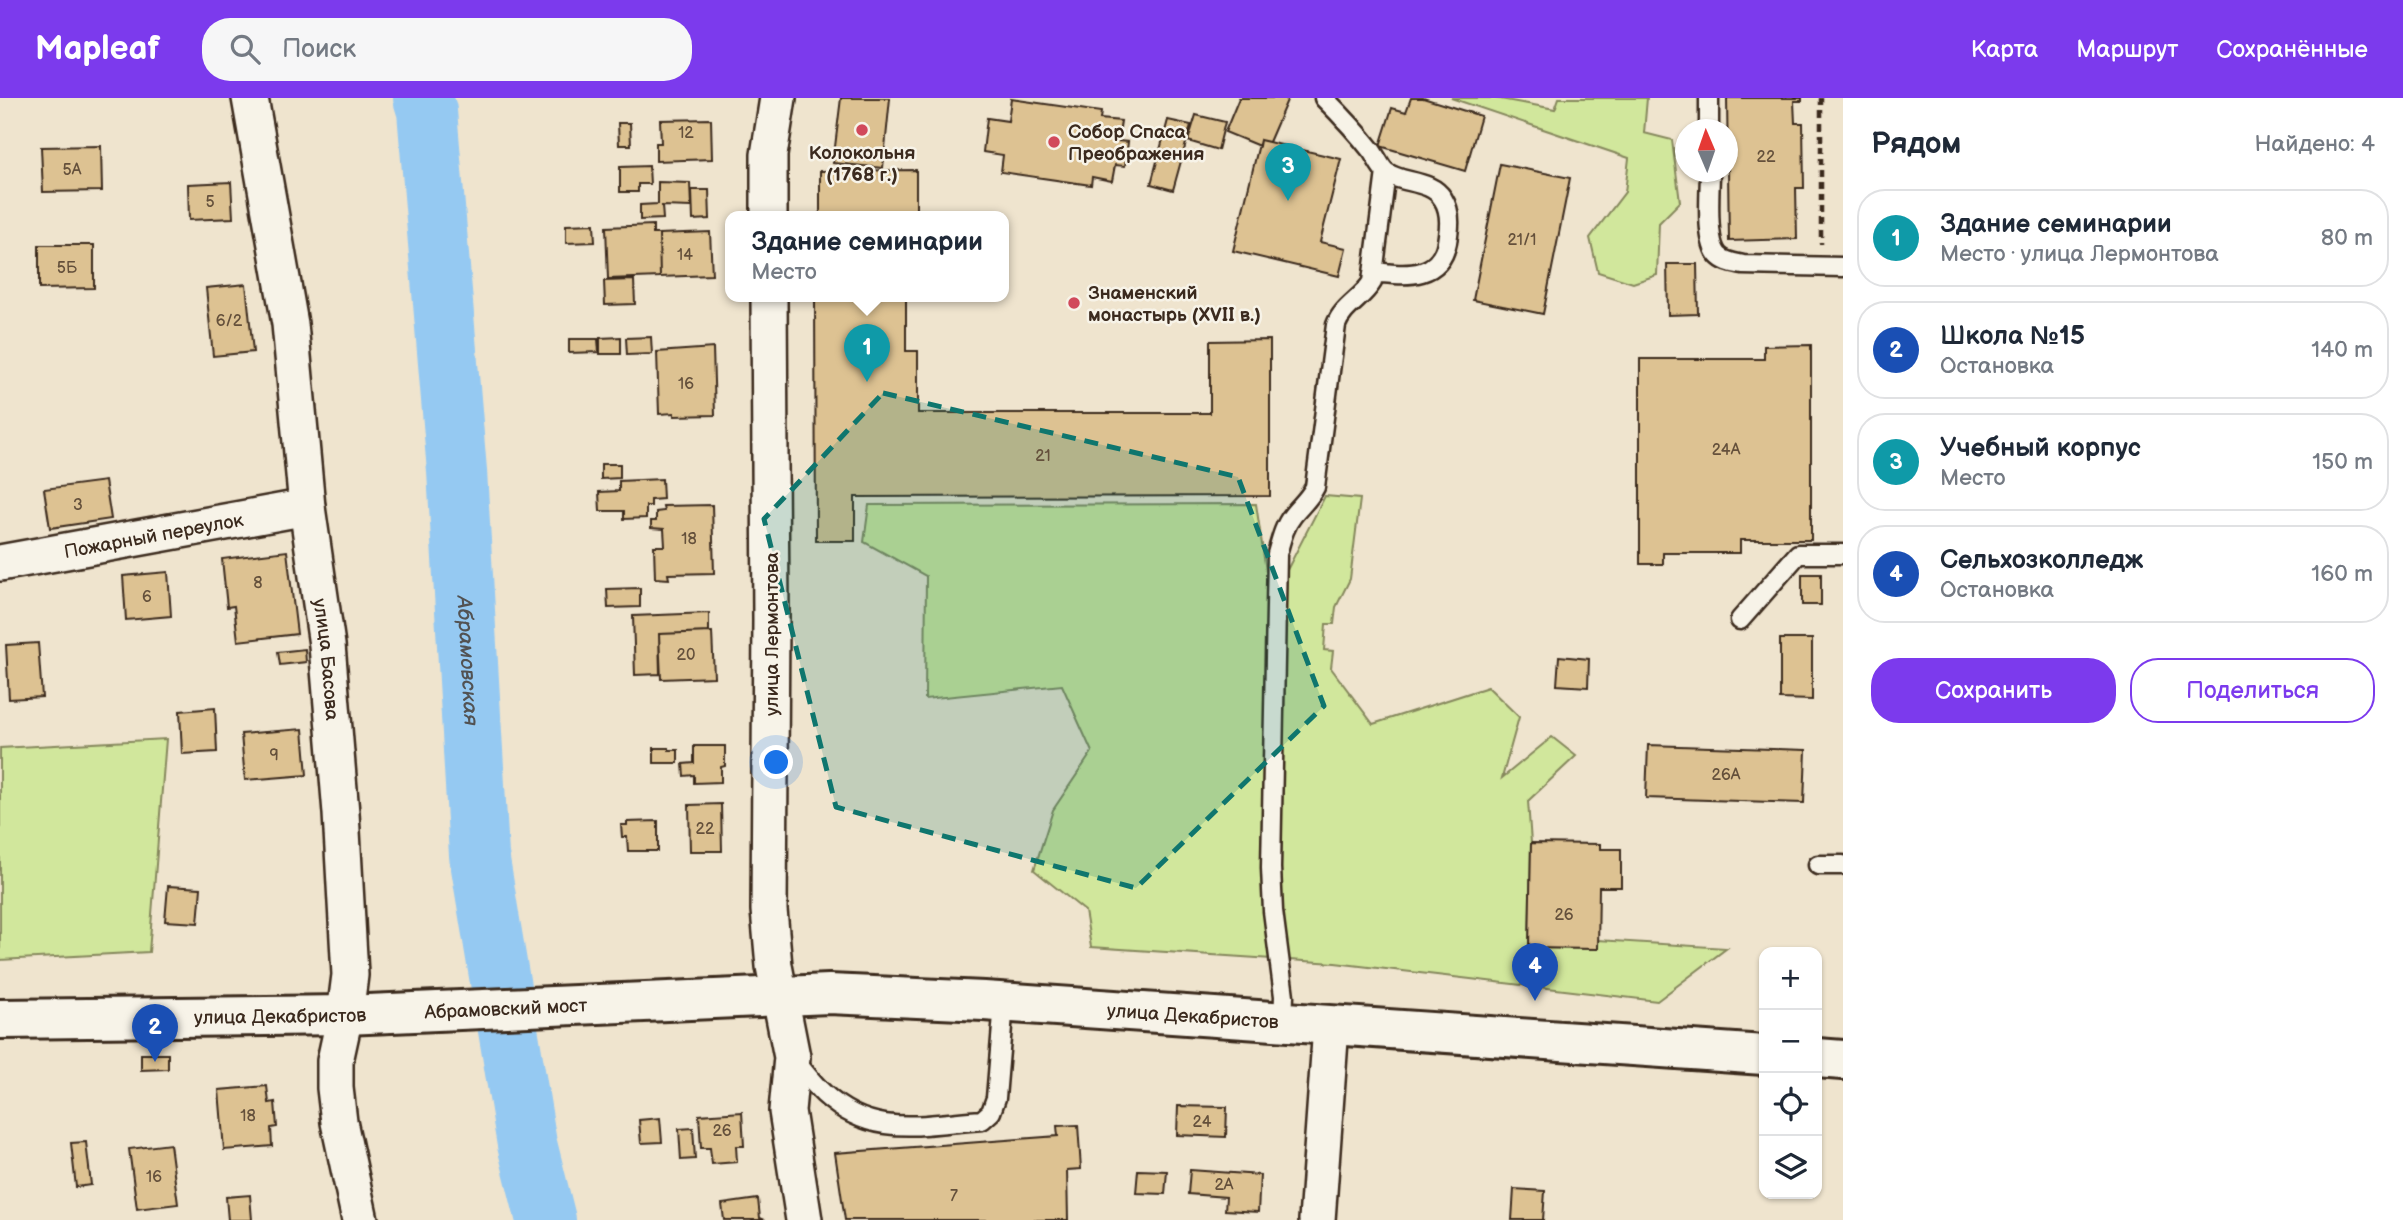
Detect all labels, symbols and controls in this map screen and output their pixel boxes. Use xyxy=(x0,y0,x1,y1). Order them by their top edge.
search box xyxy=(202,18,692,81)
text: Mapleaf xyxy=(35,29,160,69)
icon: search xyxy=(226,30,264,68)
text: Поиск xyxy=(282,34,356,65)
text: Карта xyxy=(1971,35,2038,64)
text: Маршрут xyxy=(2076,35,2178,64)
text: Сохранённые xyxy=(2216,35,2368,64)
north arrow xyxy=(1675,119,1738,182)
place label: Собор Спаса Преображения xyxy=(1068,121,1204,166)
marker: Колокольня (1768 г.) xyxy=(854,122,870,138)
house number: 12 xyxy=(678,124,694,143)
text: Рядом xyxy=(1871,126,1961,162)
text: Найдено: 4 xyxy=(2255,130,2375,158)
marker: Собор Спаса Преображения xyxy=(1046,134,1062,150)
place label: Колокольня (1768 г.) xyxy=(809,142,915,187)
pin: 3 xyxy=(1265,143,1311,201)
house number: 22 xyxy=(1757,148,1776,167)
house number: 5А xyxy=(63,161,82,180)
house number: 5 xyxy=(205,193,215,212)
text: Здание семинарии xyxy=(1940,209,2172,240)
popup xyxy=(725,211,1009,302)
text: 1 xyxy=(1891,224,1901,252)
text: 80 m xyxy=(2321,224,2373,252)
text: Здание семинарии xyxy=(751,227,983,258)
house number: 21/1 xyxy=(1508,231,1536,250)
text: Место · улица Лермонтова xyxy=(1940,240,2219,268)
house number: 14 xyxy=(677,246,693,265)
text: Место xyxy=(751,258,817,286)
house number: 5Б xyxy=(57,259,78,278)
place label: Знаменский монастырь (XVII в.) xyxy=(1088,282,1261,327)
marker: Знаменский монастырь (XVII в.) xyxy=(1066,295,1082,311)
house number: 6/2 xyxy=(216,312,243,331)
text: Школа №15 xyxy=(1940,321,2085,352)
pin: 1 xyxy=(844,324,890,382)
text: 2 xyxy=(1889,336,1903,364)
text: 140 m xyxy=(2311,336,2373,364)
text: Остановка xyxy=(1940,352,2054,380)
house number: 16 xyxy=(678,375,694,394)
text: Учебный корпус xyxy=(1940,433,2141,464)
house number: 24А xyxy=(1712,441,1741,460)
house number: 21 xyxy=(1035,447,1051,466)
text: 3 xyxy=(1889,448,1903,476)
text: 150 m xyxy=(2312,448,2373,476)
text: Место xyxy=(1940,464,2006,492)
house number: 3 xyxy=(73,496,83,515)
street label: Пожарный переулок xyxy=(62,509,245,564)
house number: 18 xyxy=(681,530,697,549)
text: Сельхозколледж xyxy=(1940,545,2143,576)
street label: улица Лермонтова xyxy=(761,552,784,716)
text: 4 xyxy=(1889,560,1903,588)
text: 160 m xyxy=(2311,560,2373,588)
house number: 8 xyxy=(253,574,263,593)
text: Остановка xyxy=(1940,576,2054,604)
house number: 6 xyxy=(142,588,152,607)
water label: Абрамовская xyxy=(451,593,484,727)
street label: улица Басова xyxy=(307,597,343,721)
house number: 20 xyxy=(677,646,695,665)
button: Сохранить xyxy=(1871,658,2116,723)
button: Поделиться xyxy=(2130,658,2375,723)
your location xyxy=(759,745,793,779)
house number: 9 xyxy=(269,746,279,765)
house number: 26А xyxy=(1712,766,1741,785)
house number: 22 xyxy=(696,820,715,839)
house number: 26 xyxy=(1554,906,1574,925)
pin: 4 xyxy=(1512,943,1558,1001)
map controls xyxy=(1759,947,1822,1199)
button: + xyxy=(1759,947,1822,1010)
street label: Абрамовский мост xyxy=(423,994,588,1025)
street label: улица Декабристов xyxy=(1106,1000,1280,1034)
pin: 2 xyxy=(132,1004,178,1062)
street label: улица Декабристов xyxy=(194,1004,367,1030)
button: − xyxy=(1759,1010,1822,1073)
button: locate xyxy=(1759,1073,1822,1136)
house number: 18 xyxy=(240,1107,256,1126)
house number: 24 xyxy=(1193,1113,1212,1132)
house number: 26 xyxy=(712,1122,732,1141)
button: layers xyxy=(1759,1136,1822,1199)
house number: 16 xyxy=(146,1168,162,1187)
house number: 2А xyxy=(1214,1176,1234,1195)
house number: 7 xyxy=(950,1187,958,1206)

